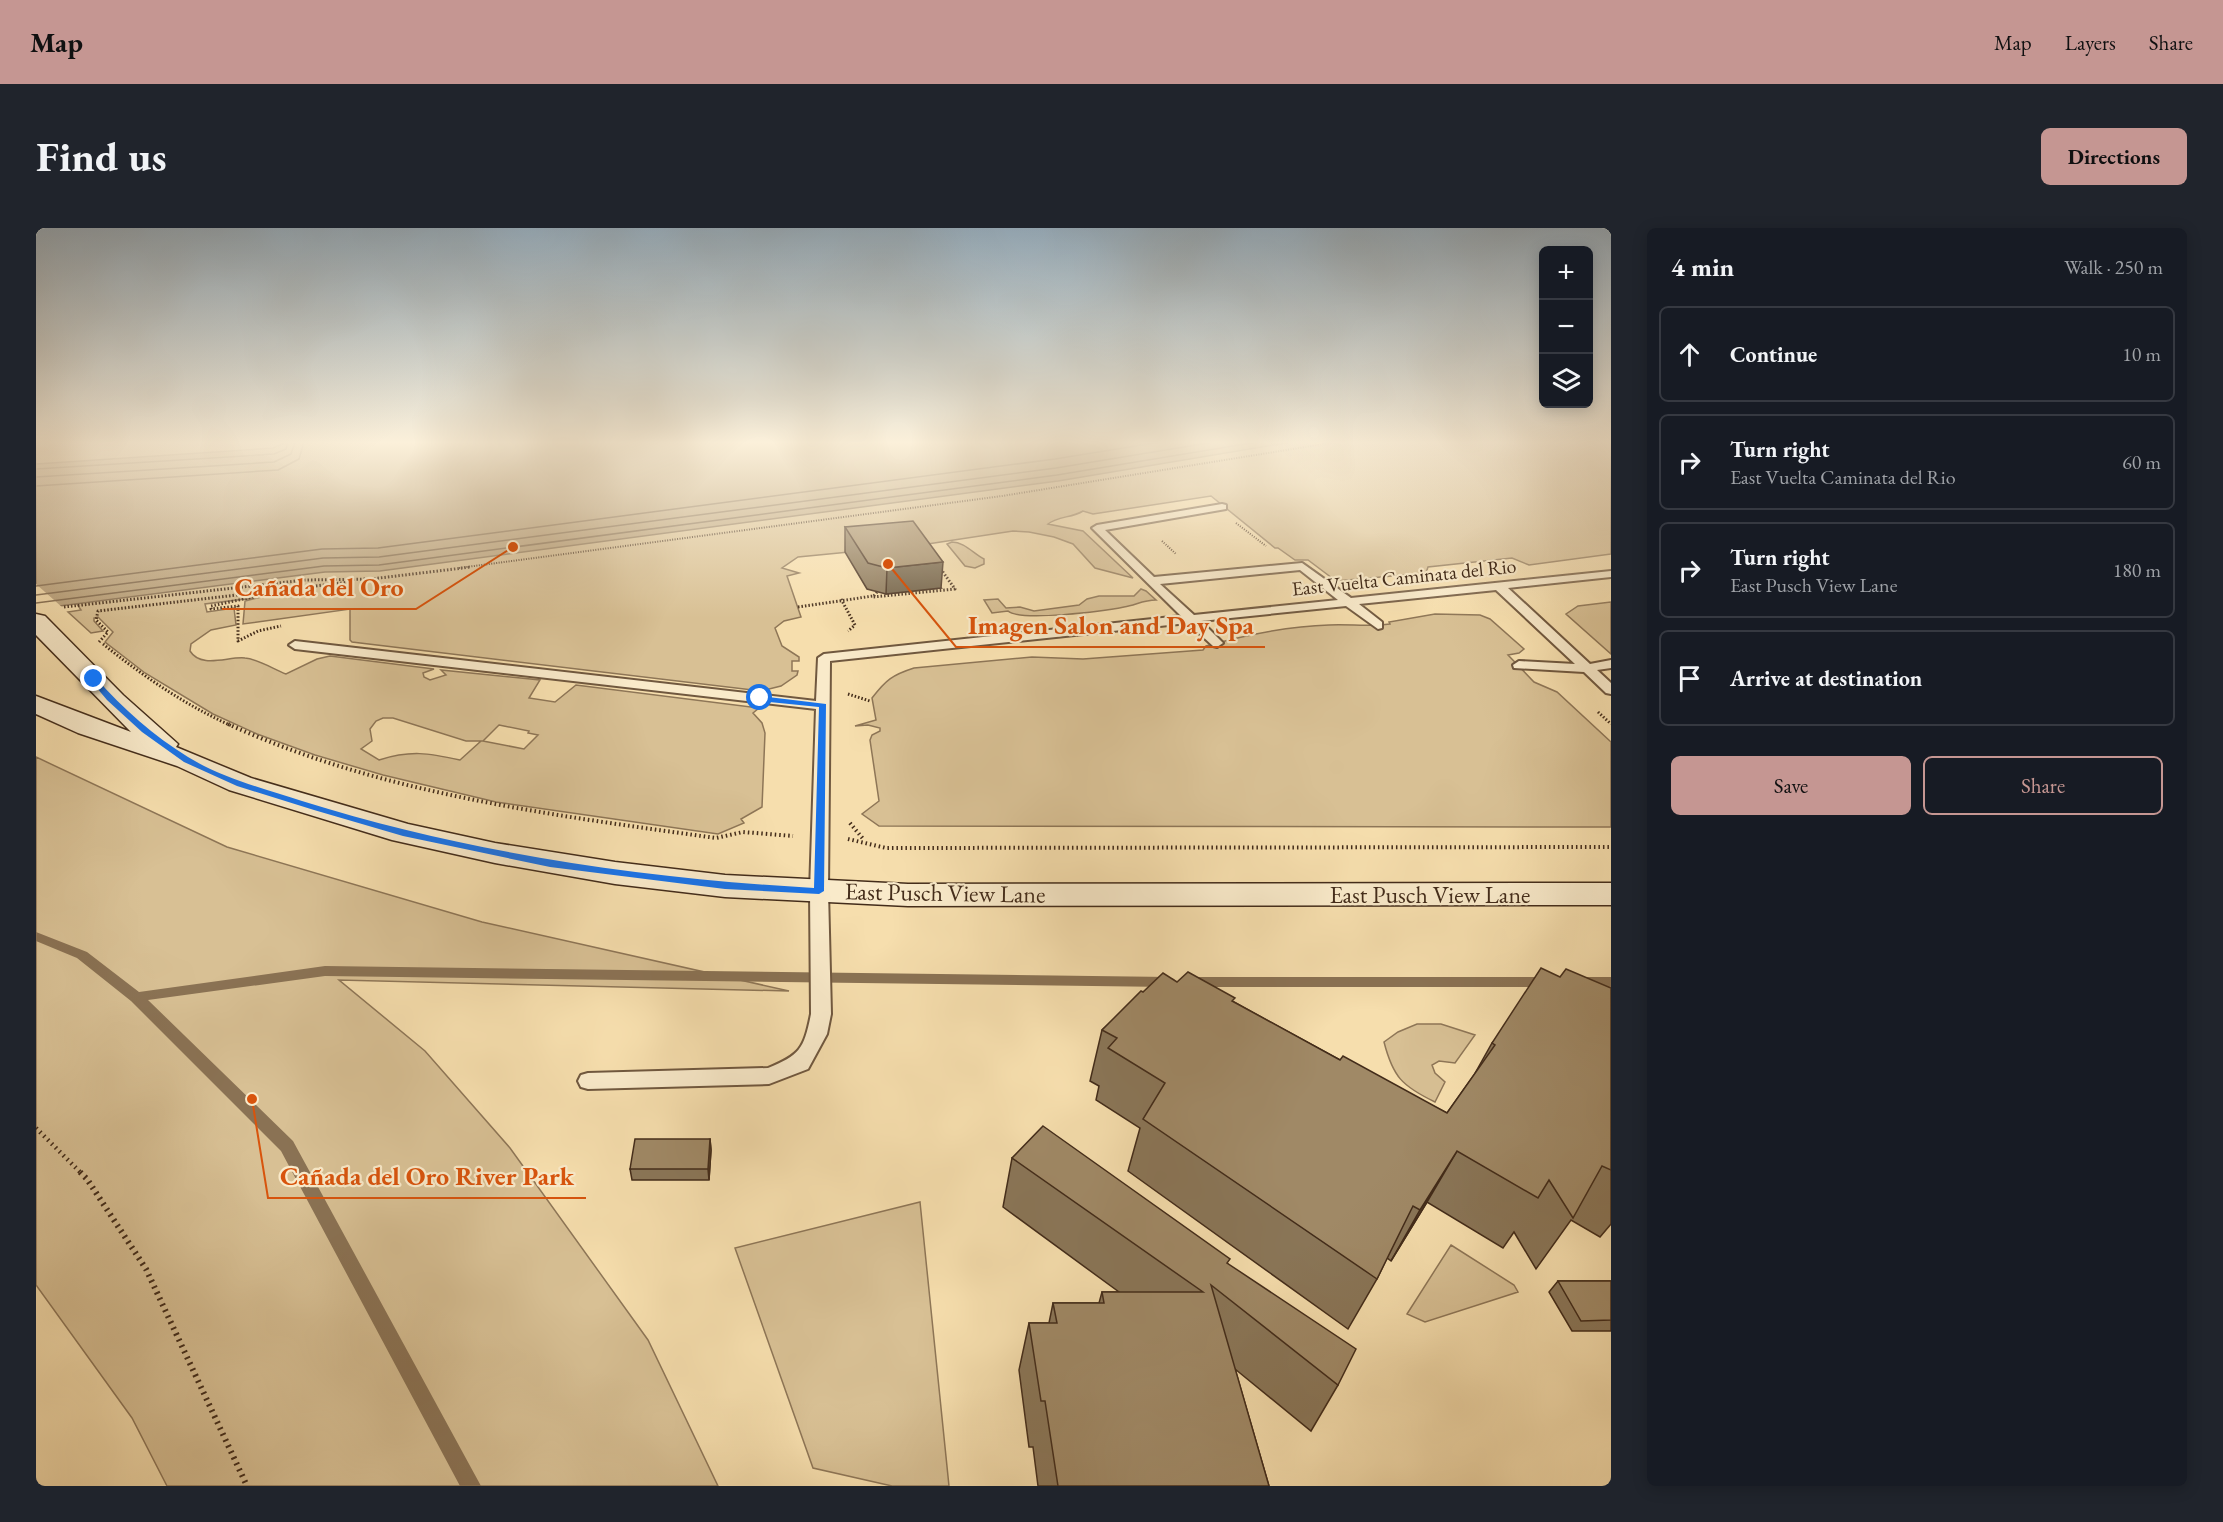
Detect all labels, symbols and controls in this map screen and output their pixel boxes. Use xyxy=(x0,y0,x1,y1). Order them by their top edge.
text: Map xyxy=(30,24,83,60)
text: Map xyxy=(1994,29,2032,56)
text: Layers xyxy=(2065,29,2116,56)
text: Share xyxy=(2149,29,2193,56)
button: Directions xyxy=(2041,128,2187,185)
text: Find us xyxy=(36,129,167,184)
map controls xyxy=(1539,246,1593,408)
button: + xyxy=(1539,246,1593,300)
text: 4 min xyxy=(1671,250,1734,284)
text: Walk · 250 m xyxy=(2064,254,2163,280)
button: − xyxy=(1539,300,1593,354)
icon: ahead xyxy=(1673,338,1706,371)
text: Continue xyxy=(1730,340,1817,369)
text: 10 m xyxy=(2122,341,2161,367)
button: layers xyxy=(1539,354,1593,408)
text: Turn right xyxy=(1730,435,1829,464)
icon: right xyxy=(1673,446,1706,479)
text: 60 m xyxy=(2122,449,2161,475)
text: East Vuelta Caminata del Rio xyxy=(1730,464,1956,490)
text: Turn right xyxy=(1730,543,1829,572)
street label: East Vuelta Caminata del Rio xyxy=(1290,552,1518,602)
icon: right xyxy=(1673,554,1706,587)
text: 180 m xyxy=(2113,557,2161,583)
callout: Cañada del Oro xyxy=(222,565,416,609)
text: Cañada del Oro xyxy=(234,570,404,604)
text: East Pusch View Lane xyxy=(1730,572,1897,598)
callout: Imagen Salon and Day Spa xyxy=(956,603,1265,647)
text: Imagen Salon and Day Spa xyxy=(968,608,1255,642)
icon: arrive xyxy=(1673,662,1706,695)
text: Arrive at destination xyxy=(1730,664,1922,693)
route end xyxy=(80,665,106,691)
route start xyxy=(746,684,772,710)
button: Save xyxy=(1671,756,1911,815)
button: Share xyxy=(1923,756,2163,815)
street label: East Pusch View Lane xyxy=(844,875,1046,910)
street label: East Pusch View Lane xyxy=(1330,879,1530,910)
callout: Cañada del Oro River Park xyxy=(268,1154,586,1198)
text: Cañada del Oro River Park xyxy=(280,1159,575,1193)

